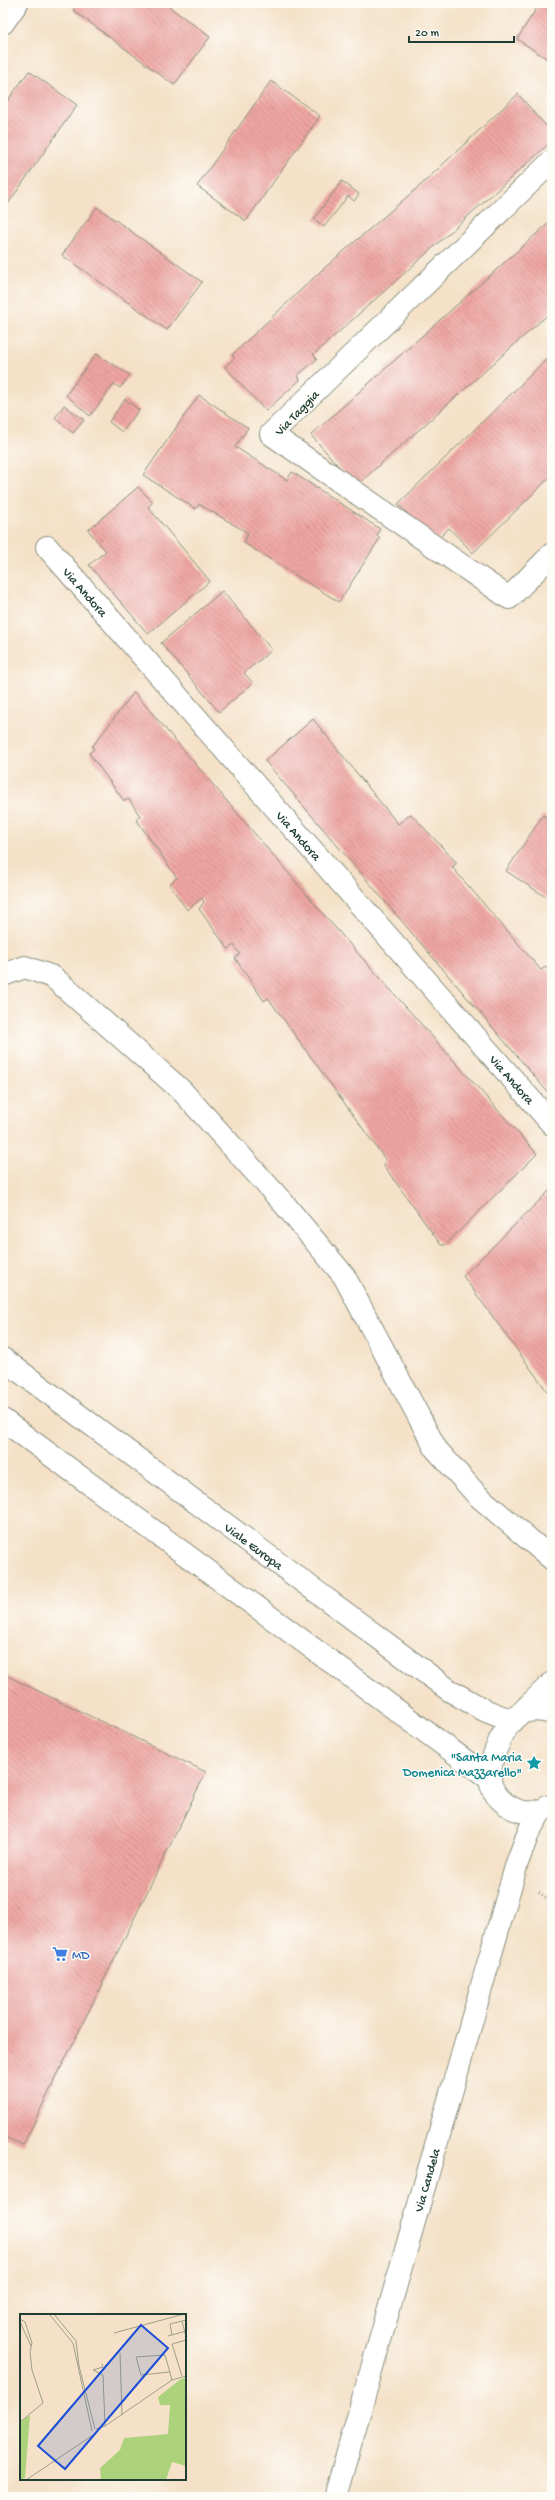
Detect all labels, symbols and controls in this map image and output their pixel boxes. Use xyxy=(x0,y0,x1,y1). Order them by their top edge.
scale bar xyxy=(409,18,514,44)
text: 20 m xyxy=(415,27,440,41)
street label: Via Taggia xyxy=(272,387,324,440)
street label: Via Andora xyxy=(58,565,110,621)
street label: Via Andora xyxy=(271,808,323,865)
street label: Via Andora xyxy=(485,1052,537,1109)
street label: Viale Europa xyxy=(220,1520,286,1575)
place label: "Santa Maria Domenica Mazzarello" xyxy=(402,1751,523,1781)
place icon: "Santa Maria Domenica Mazzarello" xyxy=(525,1754,543,1772)
supermarket icon: MD xyxy=(51,1945,69,1963)
place label: MD xyxy=(72,1949,90,1964)
street label: Via Candela xyxy=(412,2146,445,2215)
inset map xyxy=(20,2314,186,2480)

